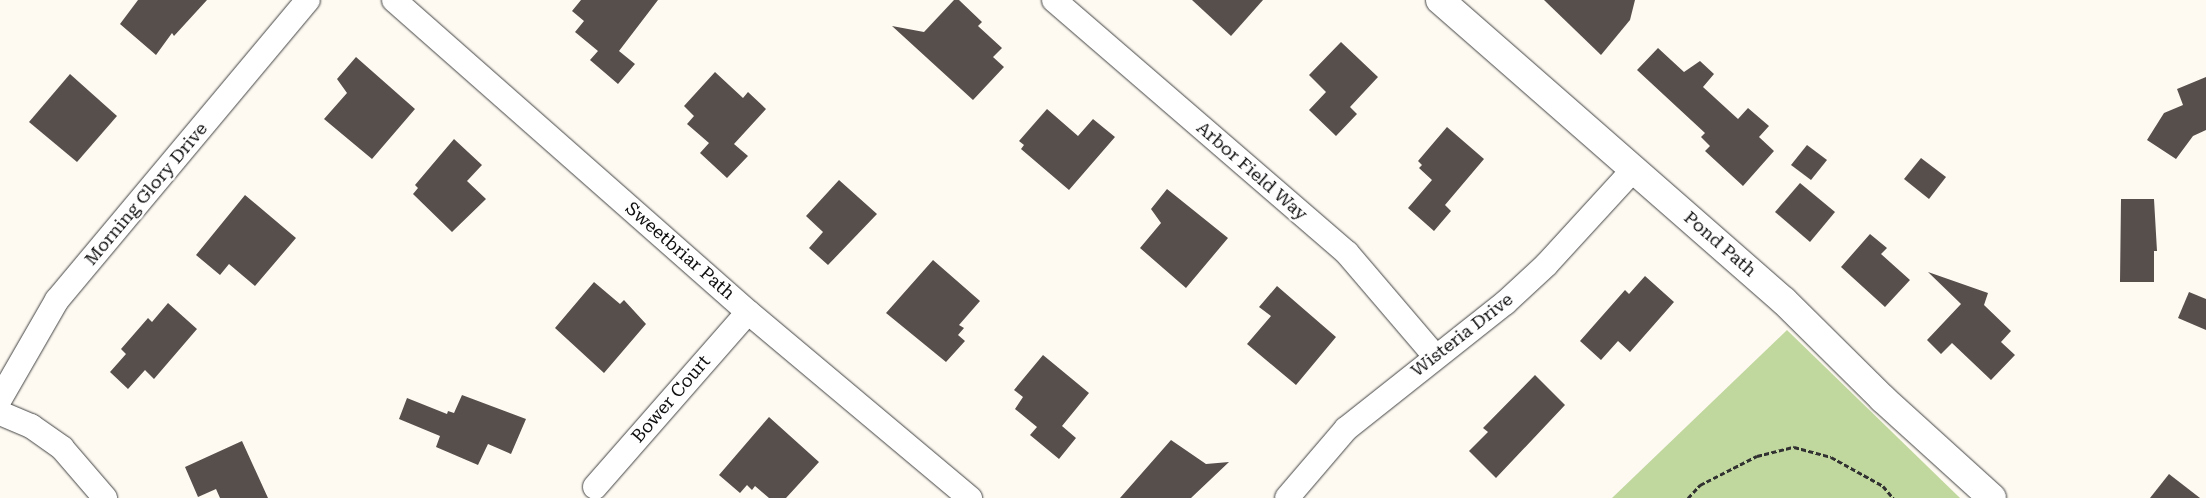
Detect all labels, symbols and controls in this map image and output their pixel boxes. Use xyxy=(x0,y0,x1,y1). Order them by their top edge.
street label: Arbor Field Way xyxy=(1192,117,1312,225)
street label: Morning Glory Drive xyxy=(80,118,212,270)
street label: Sweetbriar Path xyxy=(621,198,739,304)
street label: Pond Path xyxy=(1679,207,1761,281)
street label: Wisteria Drive xyxy=(1407,288,1517,382)
street label: Bower Court xyxy=(627,351,715,447)

